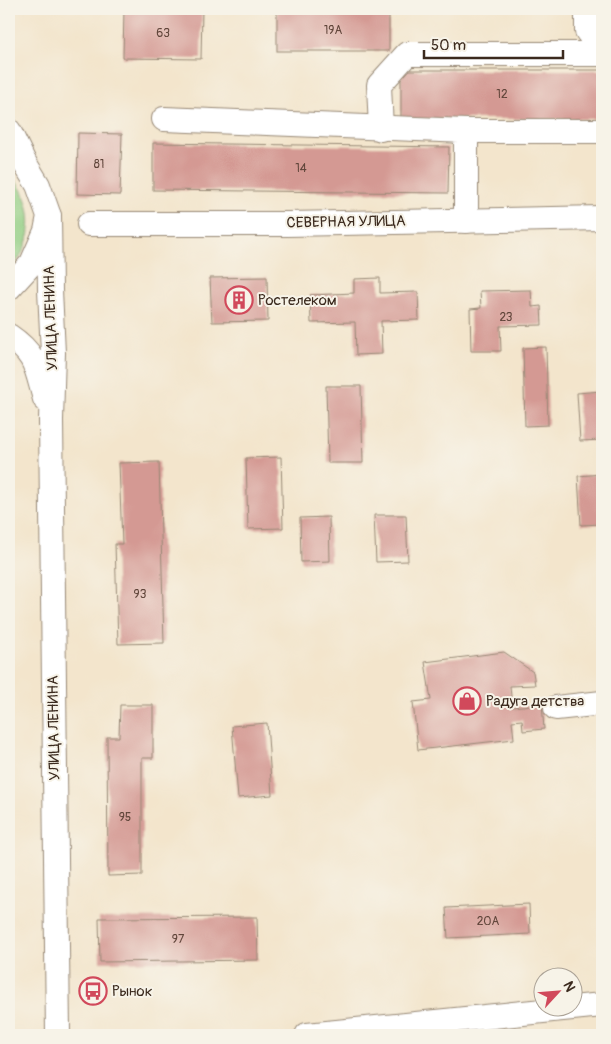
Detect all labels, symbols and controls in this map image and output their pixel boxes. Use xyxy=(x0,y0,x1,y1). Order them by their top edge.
house number: 19А xyxy=(324,23,343,38)
house number: 63 xyxy=(156,26,170,41)
scale bar xyxy=(424,28,562,60)
text: 50 m xyxy=(431,36,466,55)
house number: 12 xyxy=(496,87,508,102)
house number: 81 xyxy=(94,157,104,172)
house number: 14 xyxy=(295,161,307,176)
street label: СЕВЕРНАЯ УЛИЦА xyxy=(286,211,406,233)
street label: УЛИЦА ЛЕНИНА xyxy=(40,265,62,371)
building icon: Ростелеком xyxy=(224,285,254,315)
place label: Ростелеком xyxy=(258,291,337,310)
house number: 23 xyxy=(499,310,513,325)
house number: 93 xyxy=(134,587,147,602)
street label: УЛИЦА ЛЕНИНА xyxy=(44,675,64,781)
shop icon: Радуга детства xyxy=(452,686,482,716)
place label: Радуга детства xyxy=(486,692,584,711)
house number: 95 xyxy=(119,810,131,825)
house number: 20А xyxy=(477,914,500,929)
house number: 97 xyxy=(172,932,185,947)
north arrow xyxy=(534,966,584,1016)
bus stop icon: Рынок xyxy=(78,976,108,1006)
text: N xyxy=(560,979,579,995)
place label: Рынок xyxy=(112,982,153,1001)

